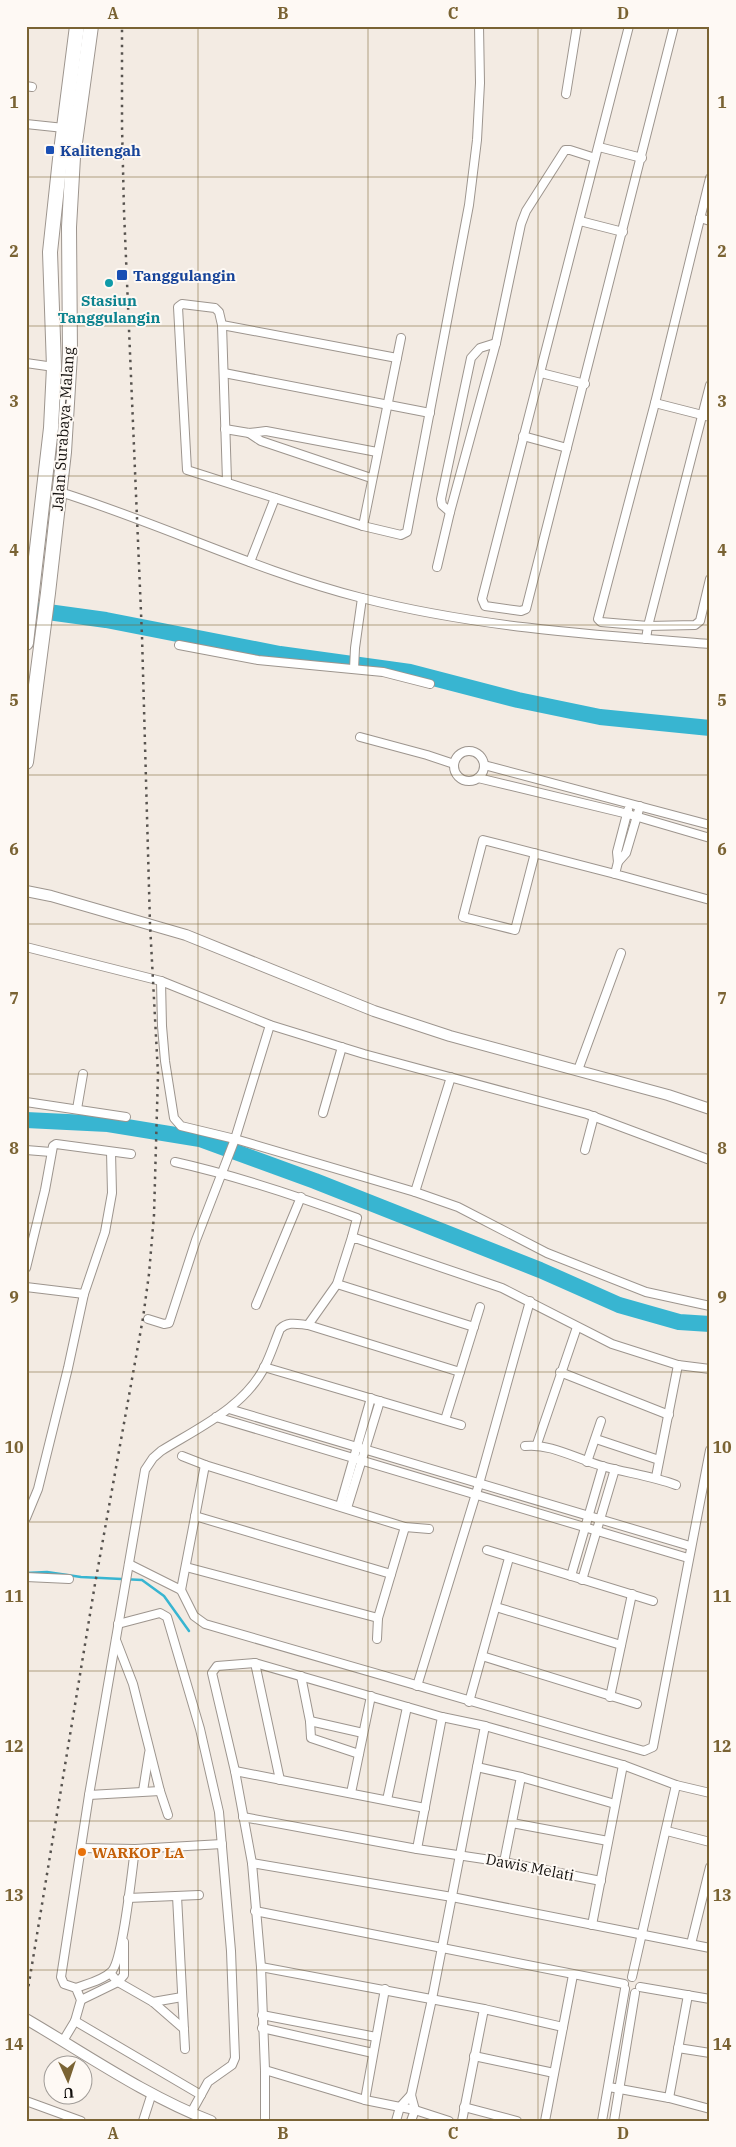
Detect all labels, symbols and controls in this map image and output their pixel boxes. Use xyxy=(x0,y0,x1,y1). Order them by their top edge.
text: A xyxy=(107,3,119,23)
text: B xyxy=(277,3,289,23)
text: C xyxy=(448,3,458,23)
text: D xyxy=(617,3,629,23)
text: 1 xyxy=(9,92,19,112)
text: 1 xyxy=(717,92,727,112)
place label: Kalitengah xyxy=(60,141,141,160)
marker: Kalitengah xyxy=(44,144,56,156)
text: 2 xyxy=(9,241,19,261)
text: 2 xyxy=(717,241,727,261)
place label: Tanggulangin xyxy=(133,266,236,285)
marker: Tanggulangin xyxy=(115,268,129,282)
marker: Stasiun Tanggulangin xyxy=(103,277,115,289)
place label: Stasiun Tanggulangin xyxy=(58,291,160,327)
street label: Jalan Surabaya-Malang xyxy=(48,346,78,512)
text: 3 xyxy=(9,391,19,411)
text: 3 xyxy=(717,391,727,411)
text: 4 xyxy=(9,540,19,560)
text: 4 xyxy=(717,540,727,560)
text: 5 xyxy=(9,690,19,710)
text: 5 xyxy=(717,690,727,710)
text: 6 xyxy=(9,839,19,859)
text: 6 xyxy=(717,839,727,859)
text: 7 xyxy=(9,988,19,1008)
text: 7 xyxy=(717,988,727,1008)
text: 8 xyxy=(9,1138,19,1158)
text: 8 xyxy=(717,1138,727,1158)
text: 9 xyxy=(9,1287,19,1307)
text: 9 xyxy=(717,1287,727,1307)
text: 10 xyxy=(4,1437,24,1457)
text: 10 xyxy=(712,1437,732,1457)
text: 11 xyxy=(4,1586,24,1606)
text: 11 xyxy=(712,1586,732,1606)
text: 12 xyxy=(4,1736,24,1756)
text: 12 xyxy=(712,1736,732,1756)
place label: WARKOP LA xyxy=(92,1843,185,1862)
marker: WARKOP LA xyxy=(76,1846,88,1858)
street label: Dawis Melati xyxy=(484,1849,576,1885)
text: 13 xyxy=(4,1885,24,1905)
text: 13 xyxy=(712,1885,732,1905)
text: 14 xyxy=(4,2034,24,2054)
text: 14 xyxy=(712,2034,732,2054)
north arrow xyxy=(42,2054,92,2104)
text: U xyxy=(63,2084,75,2102)
text: A xyxy=(107,2123,119,2143)
text: B xyxy=(277,2123,289,2143)
text: C xyxy=(448,2123,458,2143)
text: D xyxy=(617,2123,629,2143)

